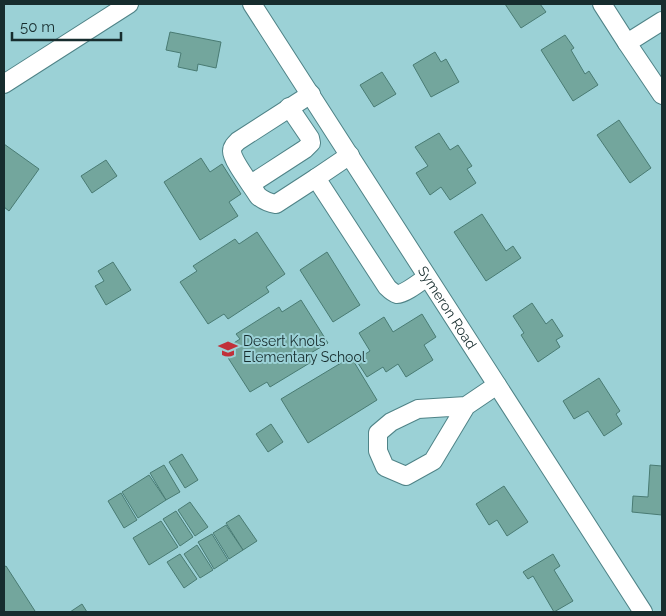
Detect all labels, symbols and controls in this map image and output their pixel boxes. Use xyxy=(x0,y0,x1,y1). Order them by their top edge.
scale bar xyxy=(12,10,121,42)
text: 50 m xyxy=(20,18,55,36)
street label: Symeron Road xyxy=(415,263,480,352)
place label: Desert Knols Elementary School xyxy=(243,333,366,365)
school or university icon: Desert Knols Elementary School xyxy=(217,338,239,360)

